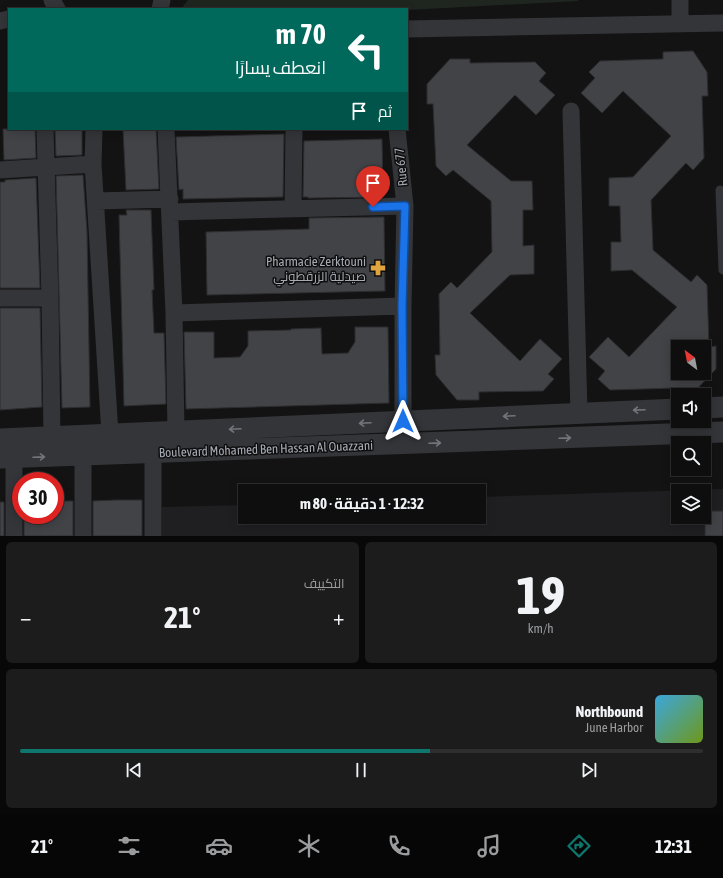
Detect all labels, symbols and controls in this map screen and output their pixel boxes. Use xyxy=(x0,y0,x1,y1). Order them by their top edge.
text: 70 m xyxy=(276,18,326,50)
icon: left xyxy=(340,24,392,76)
text: انعطف يسارًا xyxy=(235,57,326,78)
icon: arrive xyxy=(348,100,370,122)
text: ثم xyxy=(378,103,392,120)
street label: Rue 677 xyxy=(392,147,410,187)
pin xyxy=(356,166,390,207)
icon: arrive xyxy=(362,172,384,194)
place label: Pharmacie Zerktouni صيدلية الزرقطوني xyxy=(266,254,366,287)
pharmacy icon: Pharmacie Zerktouni صيدلية الزرقطوني xyxy=(369,259,387,277)
north arrow xyxy=(671,340,711,380)
map controls xyxy=(671,340,711,524)
button: sound xyxy=(671,388,711,428)
position arrow xyxy=(382,400,424,442)
one-way arrow xyxy=(633,407,646,414)
one-way arrow xyxy=(503,413,516,420)
one-way arrow xyxy=(359,419,372,427)
one-way arrow xyxy=(229,425,242,432)
one-way arrow xyxy=(558,435,571,442)
button: search xyxy=(671,436,711,476)
street label: Boulevard Mohamed Ben Hassan Al Ouazzani xyxy=(159,438,373,460)
one-way arrow xyxy=(428,439,441,446)
one-way arrow xyxy=(32,453,45,461)
speed limit sign: 30 xyxy=(12,472,64,524)
button: layers xyxy=(671,484,711,524)
text: 12:32 · 1 دقيقة · 80 m xyxy=(300,495,424,512)
text: 19 xyxy=(516,565,565,625)
text: التكييف xyxy=(304,576,345,591)
text: 21° xyxy=(164,600,200,634)
text: − xyxy=(20,604,31,630)
text: + xyxy=(333,604,344,630)
text: km/h xyxy=(528,621,554,636)
text: Northbound xyxy=(575,703,643,720)
text: June Harbor xyxy=(585,720,643,735)
icon: previous xyxy=(123,759,145,781)
icon: pause xyxy=(350,759,372,781)
icon: next xyxy=(578,759,600,781)
icon: filters xyxy=(115,832,143,860)
icon: car xyxy=(205,832,233,860)
icon: climate xyxy=(295,832,323,860)
icon: phone xyxy=(385,832,413,860)
icon: music xyxy=(475,832,503,860)
icon: directions xyxy=(565,832,593,860)
text: 21° xyxy=(31,836,53,857)
text: 12:31 xyxy=(655,836,692,857)

